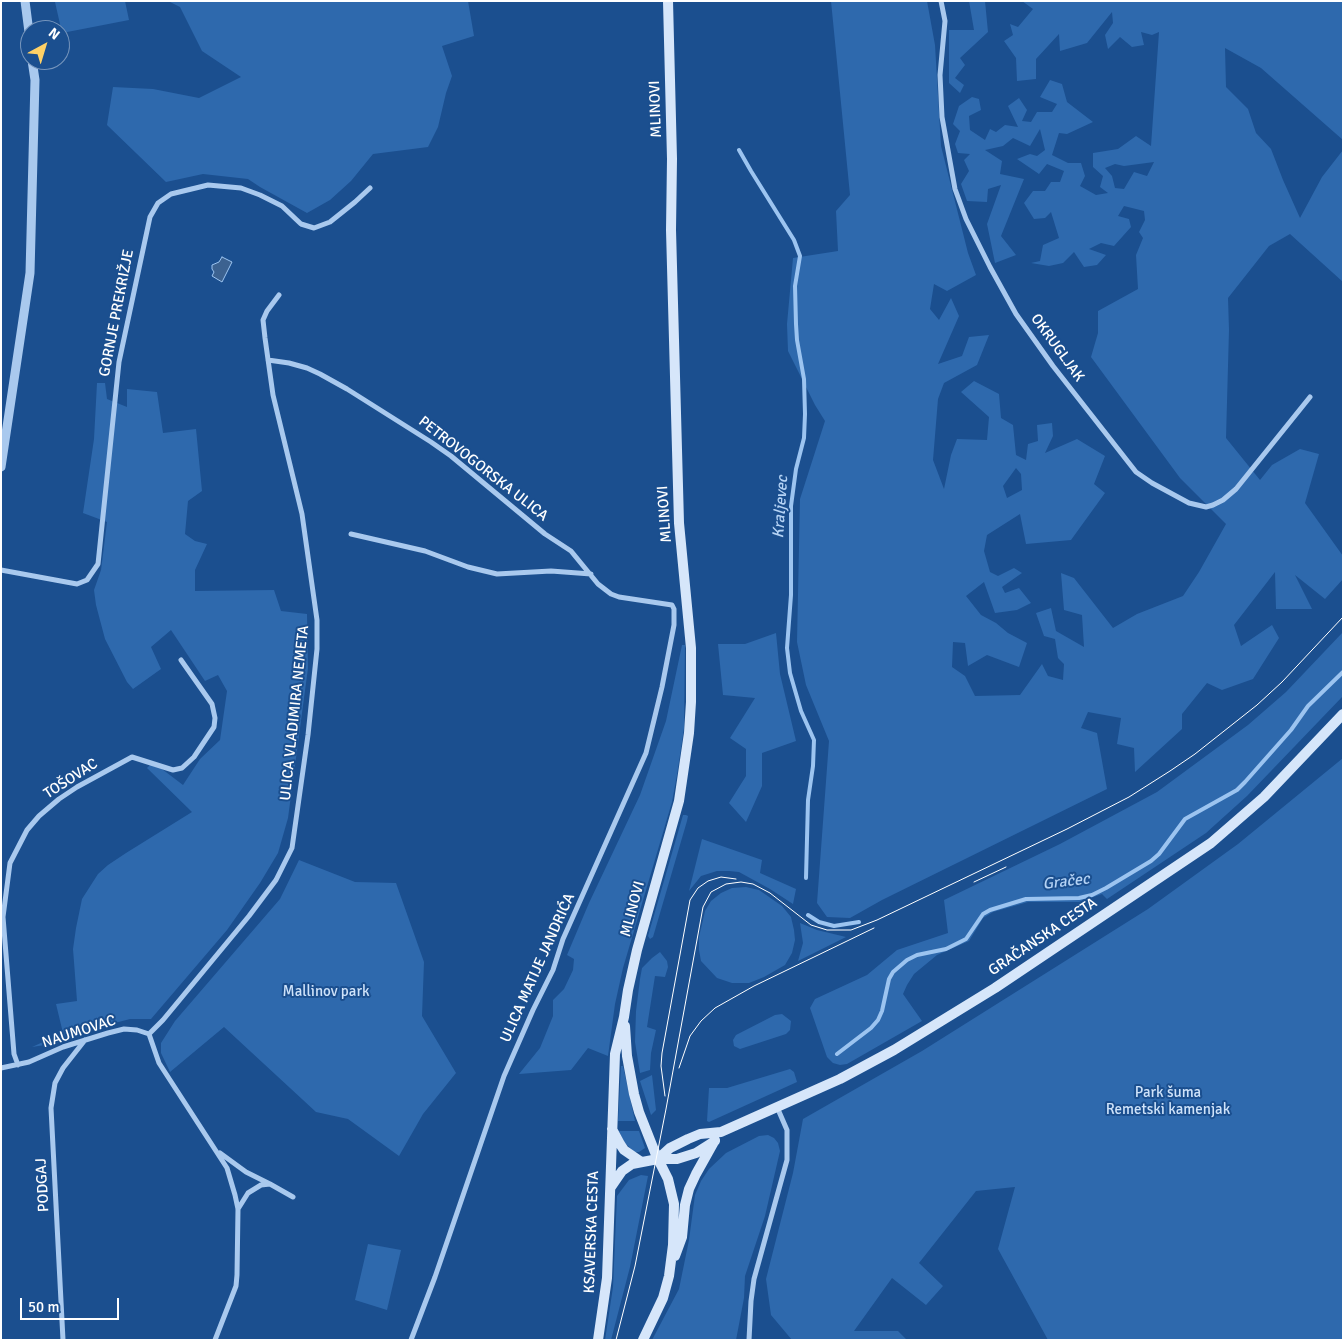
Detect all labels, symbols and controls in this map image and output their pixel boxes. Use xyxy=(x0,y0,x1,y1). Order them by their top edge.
north arrow xyxy=(20,20,70,70)
text: N xyxy=(45,24,63,43)
street label: MLINOVI xyxy=(646,80,666,138)
street label: GORNJE PREKRIŽJE xyxy=(96,248,138,378)
street label: OKRUGLJAK xyxy=(1026,311,1088,385)
street label: PETROVOGORSKA ULICA xyxy=(415,413,551,525)
water label: Kraljevec xyxy=(769,475,793,539)
street label: MLINOVI xyxy=(654,485,676,543)
street label: ULICA VLADIMIRA NEMETA xyxy=(277,624,313,802)
street label: TOŠOVAC xyxy=(41,755,101,803)
water label: Gračec xyxy=(1041,870,1091,894)
street label: MLINOVI xyxy=(617,879,649,939)
street label: ULICA MATIJE JANDRIĆA xyxy=(497,891,579,1045)
street label: GRAČANSKA CESTA xyxy=(985,894,1101,980)
park label: Mallinov park xyxy=(283,983,369,1001)
street label: NAUMOVAC xyxy=(40,1012,118,1052)
park label: Park šuma Remetski kamenjak xyxy=(1106,1084,1230,1119)
street label: PODGAJ xyxy=(33,1158,53,1212)
street label: KSAVERSKA CESTA xyxy=(581,1170,603,1294)
scale bar xyxy=(22,1288,121,1320)
text: 50 m xyxy=(28,1298,59,1316)

